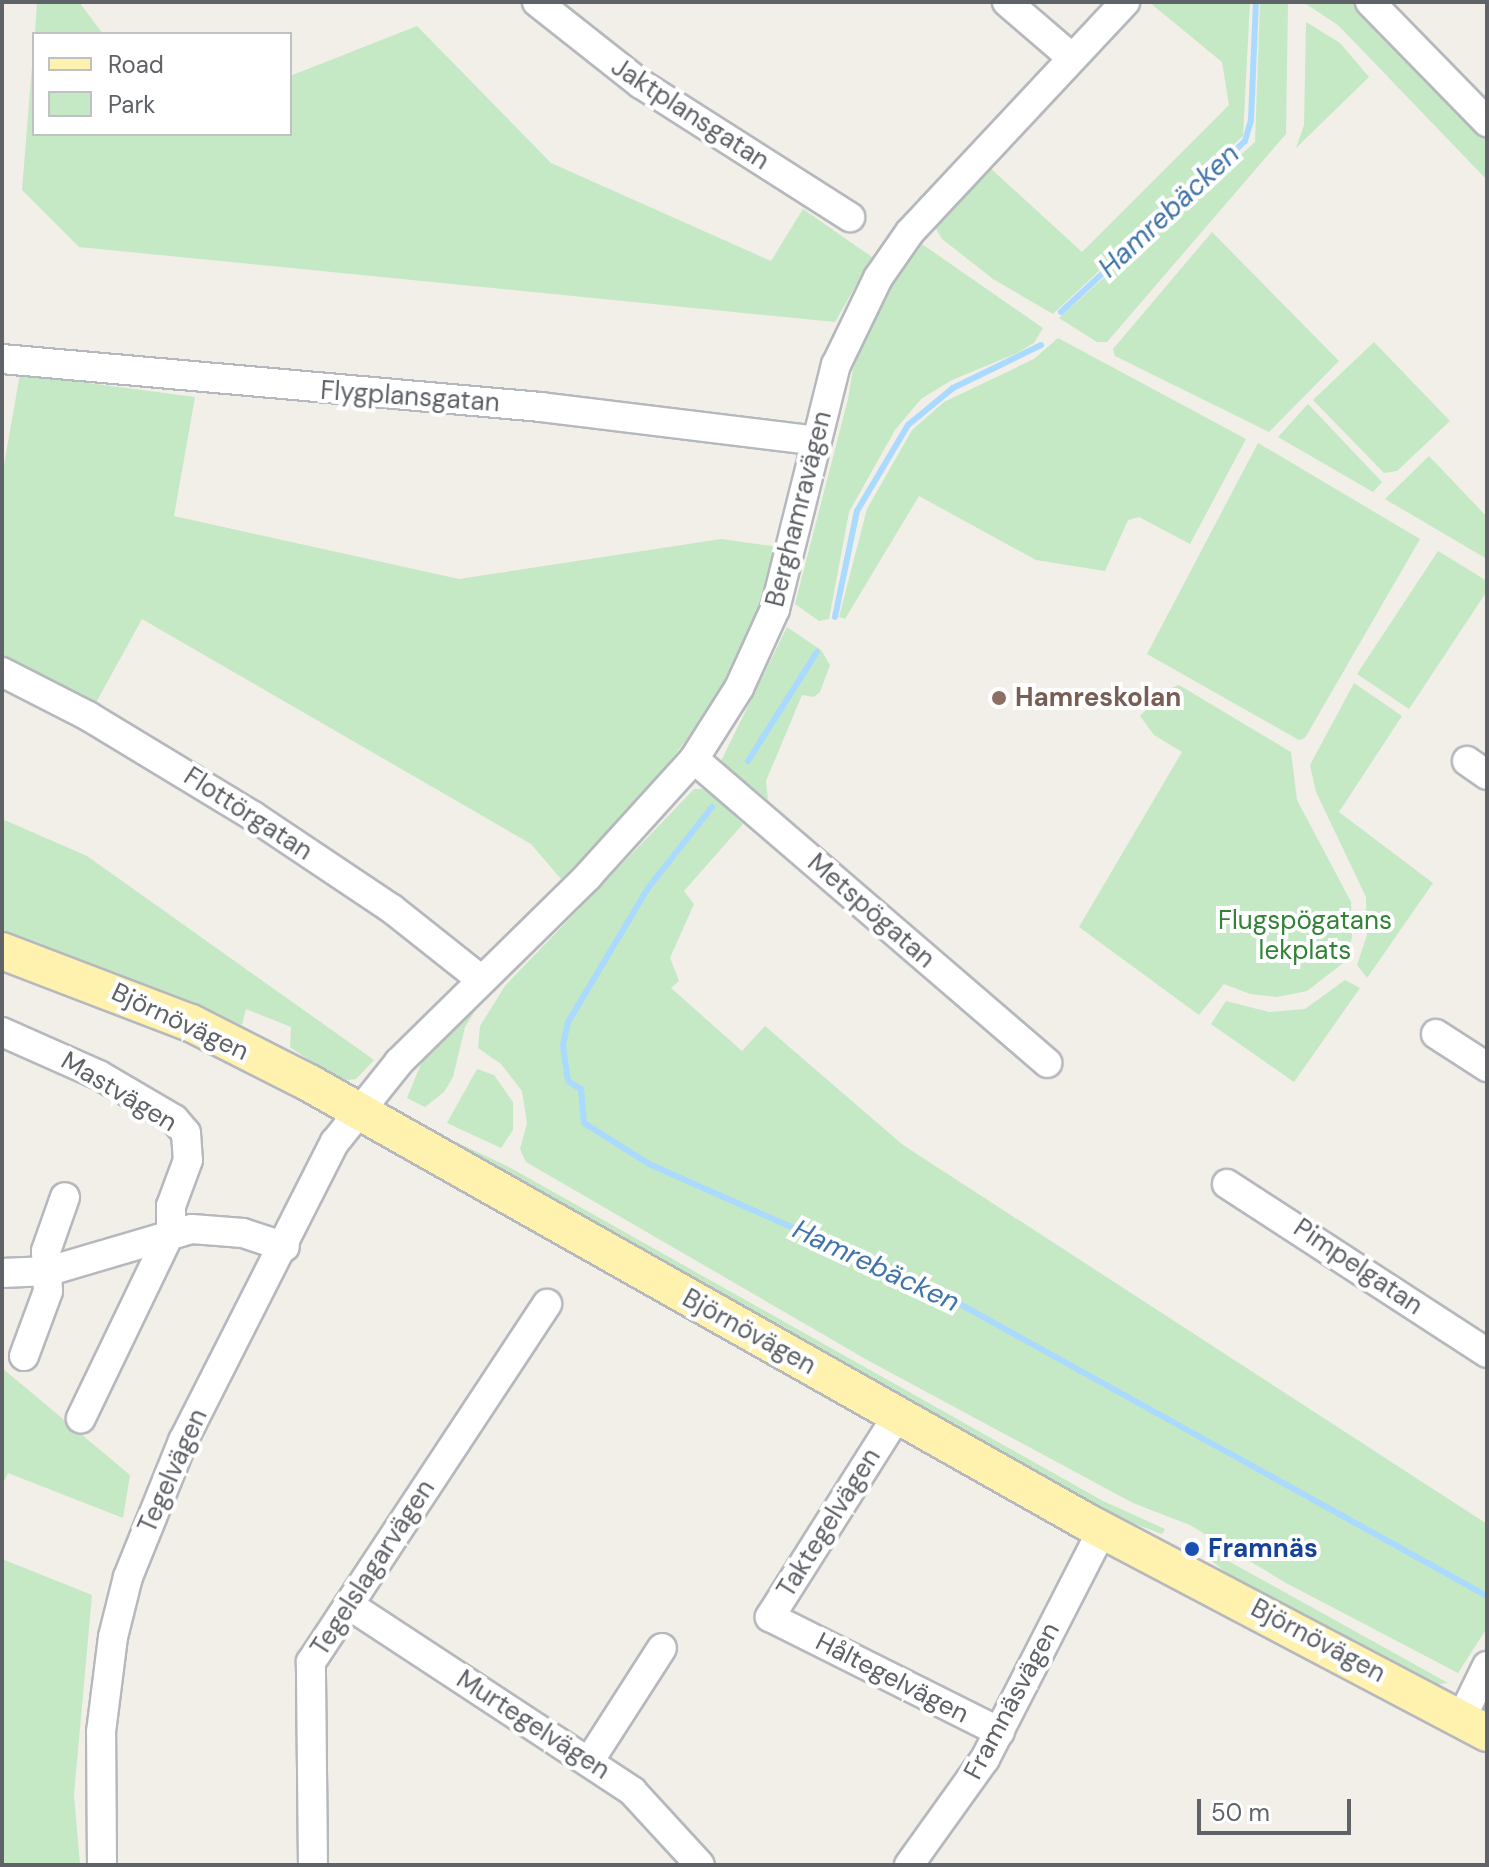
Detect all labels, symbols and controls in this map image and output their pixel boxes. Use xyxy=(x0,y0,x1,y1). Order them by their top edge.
legend xyxy=(32,32,292,136)
text: Road xyxy=(108,49,164,80)
street label: Jaktplansgatan xyxy=(605,51,775,177)
text: Park xyxy=(108,89,155,120)
water label: Hamrebäcken xyxy=(1092,137,1246,285)
street label: Flygplansgatan xyxy=(319,375,501,419)
street label: Berghamravägen xyxy=(760,408,838,610)
place label: Hamreskolan xyxy=(1015,682,1181,714)
marker: Hamreskolan xyxy=(990,689,1008,707)
street label: Flottörgatan xyxy=(178,761,318,867)
street label: Metspögatan xyxy=(801,847,941,975)
park label: Flugspögatans lekplats xyxy=(1218,905,1392,966)
street label: Björnövägen xyxy=(107,977,253,1067)
street label: Mastvägen xyxy=(55,1045,183,1139)
street label: Pimpelgatan xyxy=(1288,1212,1428,1322)
water label: Hamrebäcken xyxy=(787,1213,965,1319)
street label: Björnövägen xyxy=(677,1283,821,1381)
street label: Tegelvägen xyxy=(132,1404,214,1538)
street label: Taktegelvägen xyxy=(771,1443,887,1603)
street label: Tegelslagarvägen xyxy=(304,1474,442,1662)
place label: Framnäs xyxy=(1208,1533,1318,1565)
marker: Framnäs xyxy=(1183,1540,1201,1558)
street label: Björnövägen xyxy=(1246,1593,1390,1689)
street label: Framnäsvägen xyxy=(958,1617,1066,1785)
street label: Håltegelvägen xyxy=(810,1626,974,1730)
street label: Murtegelvägen xyxy=(451,1664,615,1786)
scale bar xyxy=(1201,1783,1355,1833)
text: 50 m xyxy=(1211,1797,1270,1828)

